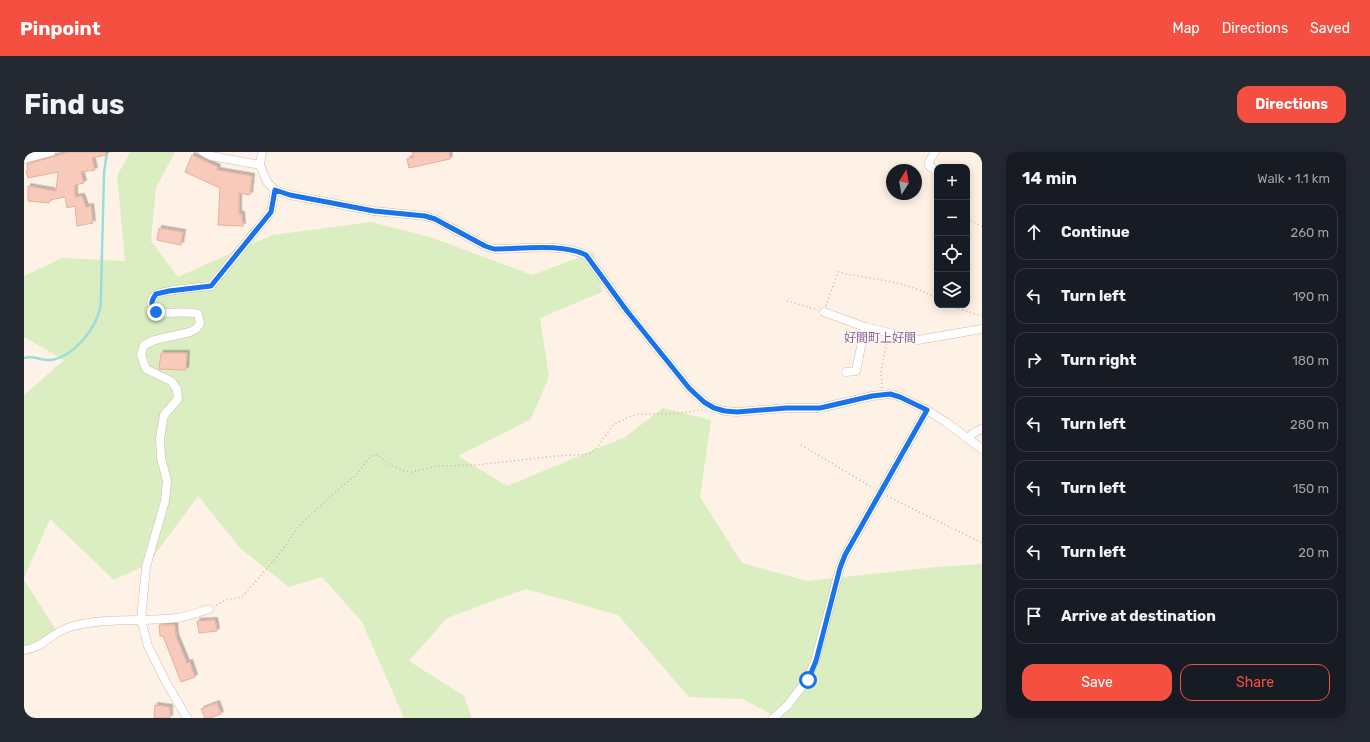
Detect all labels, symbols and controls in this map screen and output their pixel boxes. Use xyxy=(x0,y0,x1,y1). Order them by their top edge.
text: Pinpoint xyxy=(20,17,101,40)
text: Map xyxy=(1173,20,1200,37)
text: Directions xyxy=(1222,20,1288,37)
text: Saved xyxy=(1310,20,1350,37)
button: Directions xyxy=(1237,86,1346,123)
text: Find us xyxy=(24,88,124,121)
north arrow xyxy=(886,164,922,200)
map controls xyxy=(934,164,970,308)
button: + xyxy=(934,164,970,200)
text: 14 min xyxy=(1022,168,1077,188)
text: Walk · 1.1 km xyxy=(1257,171,1330,186)
button: − xyxy=(934,200,970,236)
icon: ahead xyxy=(1023,221,1045,243)
text: Continue xyxy=(1061,223,1130,241)
text: 260 m xyxy=(1291,225,1329,240)
button: locate xyxy=(934,236,970,272)
button: layers xyxy=(934,272,970,308)
icon: left xyxy=(1023,285,1045,307)
text: Turn left xyxy=(1061,287,1126,305)
text: 190 m xyxy=(1293,289,1329,304)
route end xyxy=(147,303,165,321)
district label: 好間町上好間 xyxy=(844,331,916,345)
icon: right xyxy=(1023,349,1045,371)
text: Turn right xyxy=(1061,351,1136,369)
text: 180 m xyxy=(1292,353,1329,368)
icon: left xyxy=(1023,413,1045,435)
text: Turn left xyxy=(1061,415,1126,433)
text: 280 m xyxy=(1290,417,1329,432)
icon: left xyxy=(1023,477,1045,499)
text: Turn left xyxy=(1061,479,1126,497)
text: 150 m xyxy=(1293,481,1329,496)
icon: left xyxy=(1023,541,1045,563)
text: Turn left xyxy=(1061,543,1126,561)
text: 20 m xyxy=(1298,545,1329,560)
icon: arrive xyxy=(1023,605,1045,627)
text: Arrive at destination xyxy=(1061,607,1216,625)
button: Save xyxy=(1022,664,1172,701)
button: Share xyxy=(1180,664,1330,701)
route start xyxy=(799,671,817,689)

